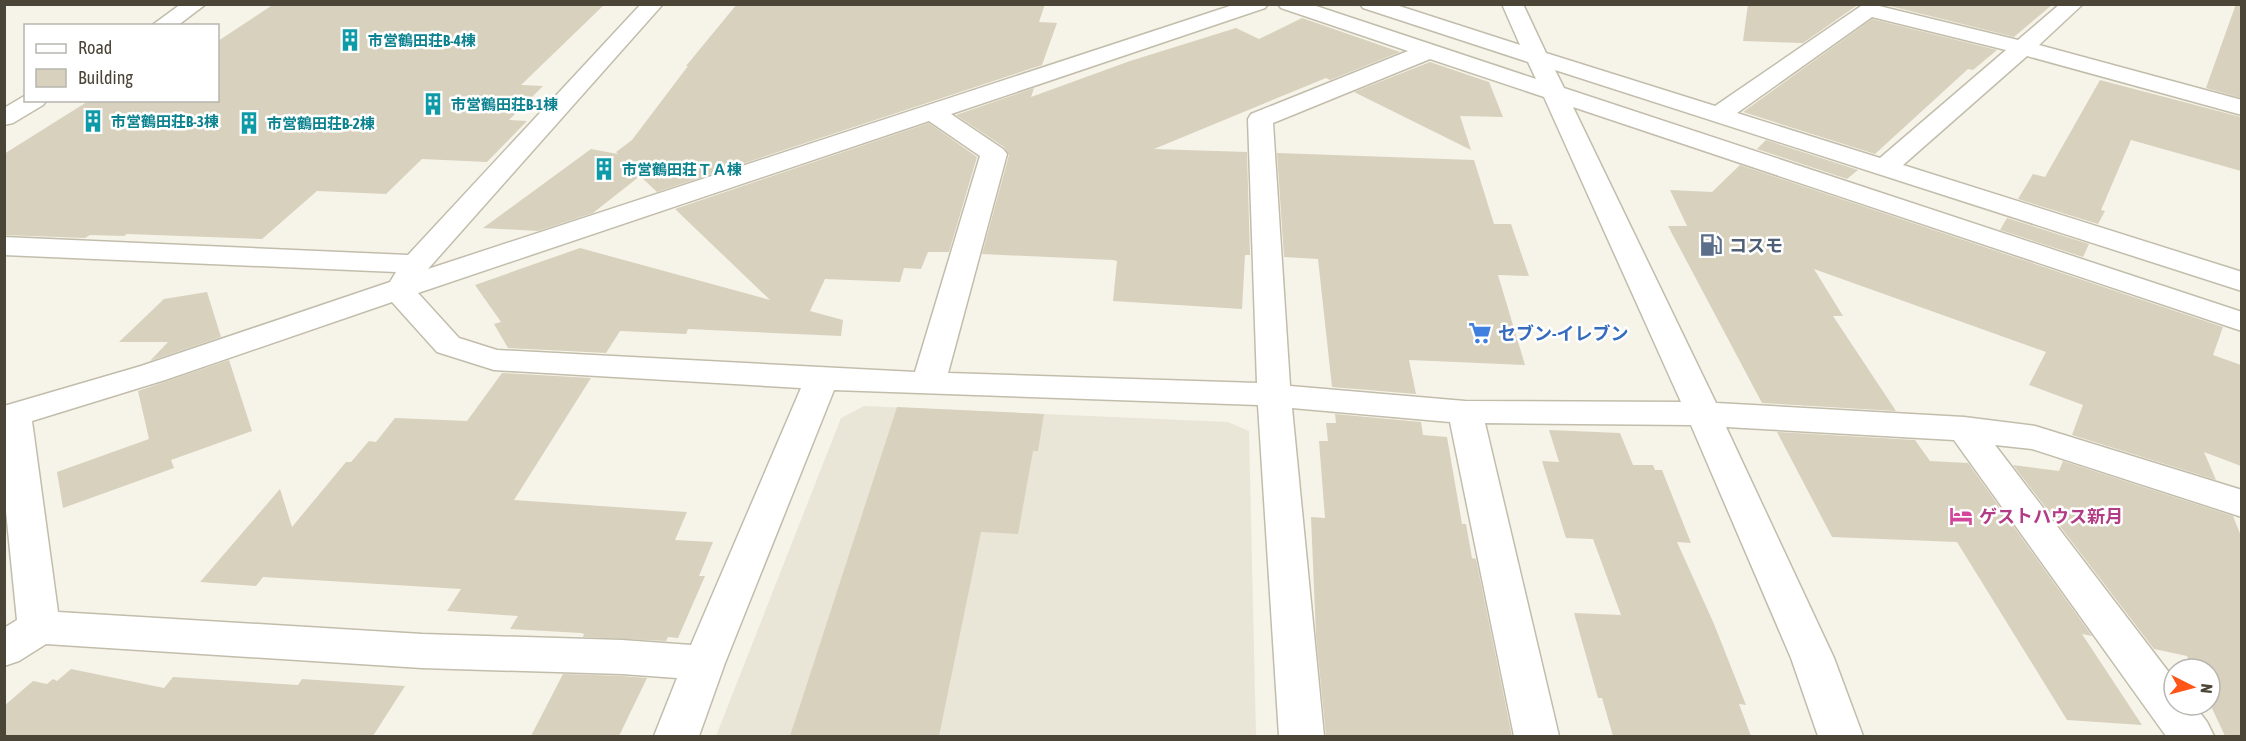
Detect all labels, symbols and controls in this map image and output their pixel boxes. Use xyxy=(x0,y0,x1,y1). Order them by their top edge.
legend xyxy=(24,24,219,102)
building icon: 市営鶴田荘B-4棟 xyxy=(337,27,363,53)
place label: 市営鶴田荘B-4棟 xyxy=(368,32,476,49)
text: Road xyxy=(78,37,112,58)
text: Building xyxy=(78,67,133,88)
building icon: 市営鶴田荘B-1棟 xyxy=(420,91,446,117)
place label: 市営鶴田荘B-1棟 xyxy=(451,96,558,113)
building icon: 市営鶴田荘B-3棟 xyxy=(80,108,106,134)
building icon: 市営鶴田荘B-2棟 xyxy=(236,110,262,136)
place label: 市営鶴田荘B-3棟 xyxy=(111,113,219,130)
place label: 市営鶴田荘B-2棟 xyxy=(267,115,375,132)
building icon: 市営鶴田荘ＴＡ棟 xyxy=(591,156,617,182)
place label: 市営鶴田荘ＴＡ棟 xyxy=(622,161,742,178)
fuel station icon: コスモ xyxy=(1698,232,1724,258)
place label: コスモ xyxy=(1729,235,1783,256)
supermarket icon: セブン-イレブン xyxy=(1467,320,1493,346)
place label: セブン-イレブン xyxy=(1498,323,1629,344)
hotel icon: ゲストハウス新月 xyxy=(1948,503,1974,529)
place label: ゲストハウス新月 xyxy=(1979,506,2123,527)
north arrow xyxy=(2162,657,2222,717)
text: N xyxy=(2197,683,2216,694)

